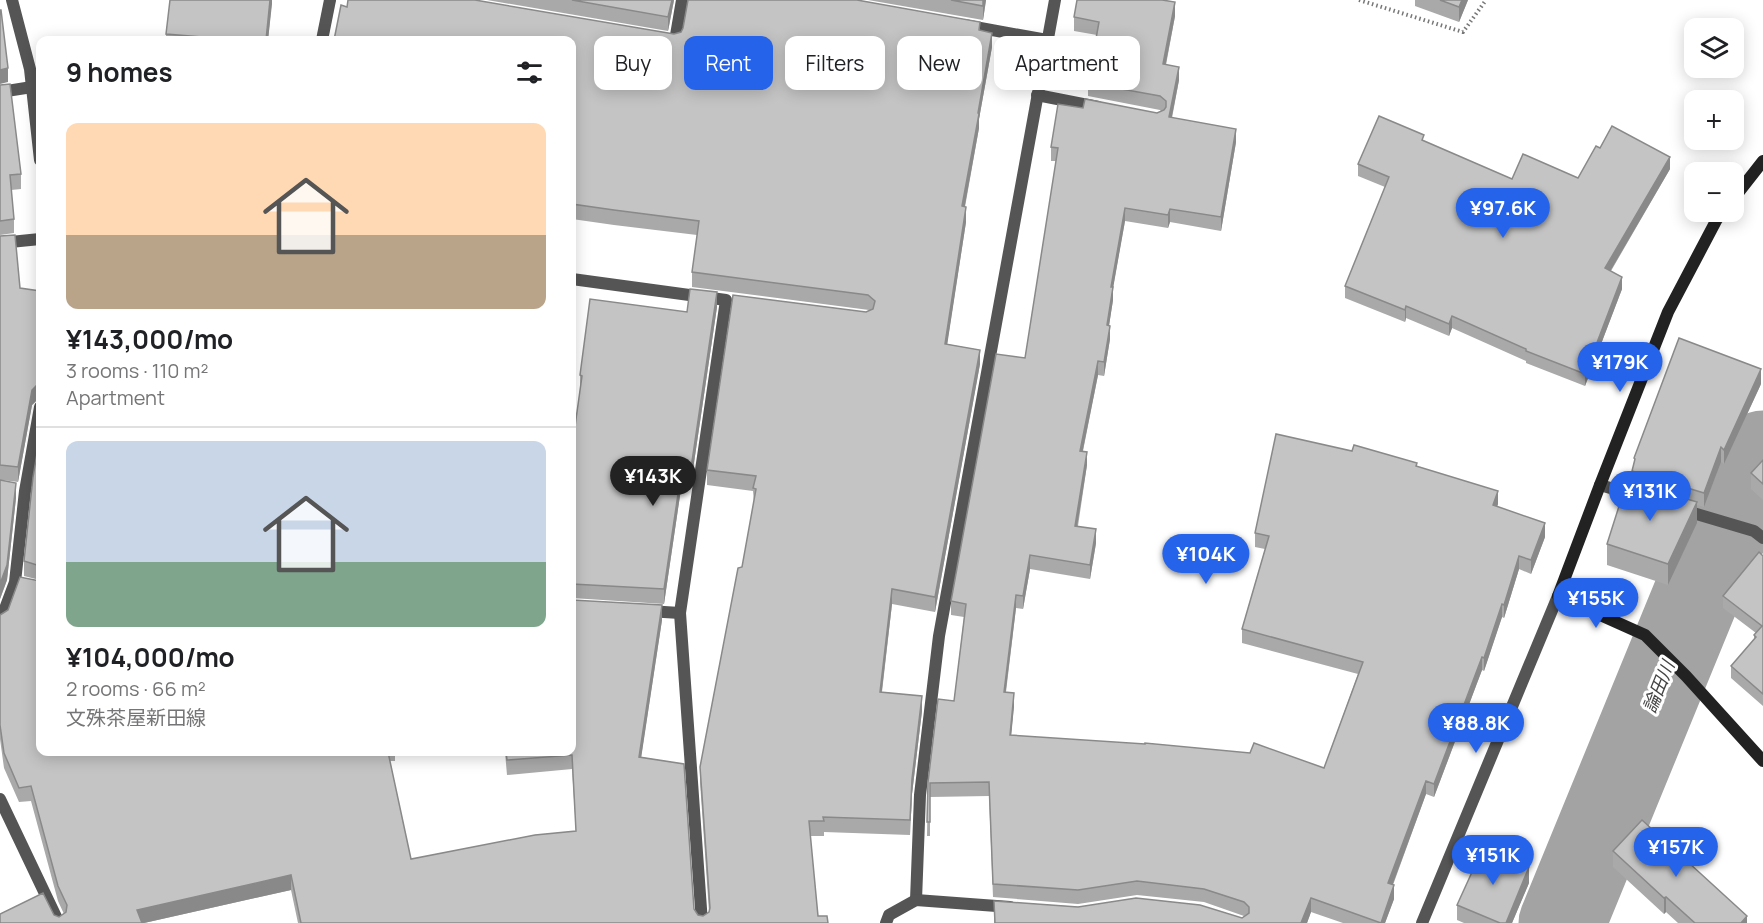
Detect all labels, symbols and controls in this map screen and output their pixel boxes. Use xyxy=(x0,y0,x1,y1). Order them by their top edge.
map controls xyxy=(1684,18,1744,222)
button: layers xyxy=(1684,18,1744,78)
chip: Buy xyxy=(594,36,672,90)
chip: Rent xyxy=(684,36,773,90)
chip: Filters xyxy=(785,36,885,90)
chip: New xyxy=(897,36,982,90)
chip: Apartment xyxy=(994,36,1140,90)
text: 9 homes xyxy=(66,54,173,90)
icon: filters xyxy=(513,56,546,89)
button: + xyxy=(1684,90,1744,150)
icon: home xyxy=(252,162,360,270)
button: − xyxy=(1684,162,1744,222)
pin: ¥97.6K xyxy=(1454,188,1552,239)
text: ¥97.6K xyxy=(1470,194,1536,221)
text: ¥143,000/mo xyxy=(66,321,233,357)
pin: ¥179K xyxy=(1578,342,1662,393)
text: ¥179K xyxy=(1591,348,1649,375)
text: 3 rooms · 110 m² xyxy=(66,357,208,384)
text: Apartment xyxy=(66,384,165,411)
pin: ¥143K xyxy=(611,456,695,507)
text: ¥143K xyxy=(624,462,682,489)
pin: ¥131K xyxy=(1608,471,1692,522)
text: ¥131K xyxy=(1623,477,1677,504)
icon: home xyxy=(252,480,360,588)
pin: ¥104K xyxy=(1164,534,1248,585)
text: ¥104K xyxy=(1176,540,1236,567)
pin: ¥155K xyxy=(1554,578,1638,629)
text: ¥155K xyxy=(1567,584,1625,611)
text: ¥104,000/mo xyxy=(66,639,235,675)
water label: 論田川 xyxy=(1637,655,1680,716)
text: 2 rooms · 66 m² xyxy=(66,675,206,702)
pin: ¥88.8K xyxy=(1427,703,1525,754)
text: 文殊茶屋新田線 xyxy=(66,704,206,731)
text: ¥88.8K xyxy=(1442,709,1510,736)
pin: ¥157K xyxy=(1634,827,1718,878)
text: ¥157K xyxy=(1648,833,1704,860)
pin: ¥151K xyxy=(1451,835,1535,886)
text: ¥151K xyxy=(1466,841,1520,868)

